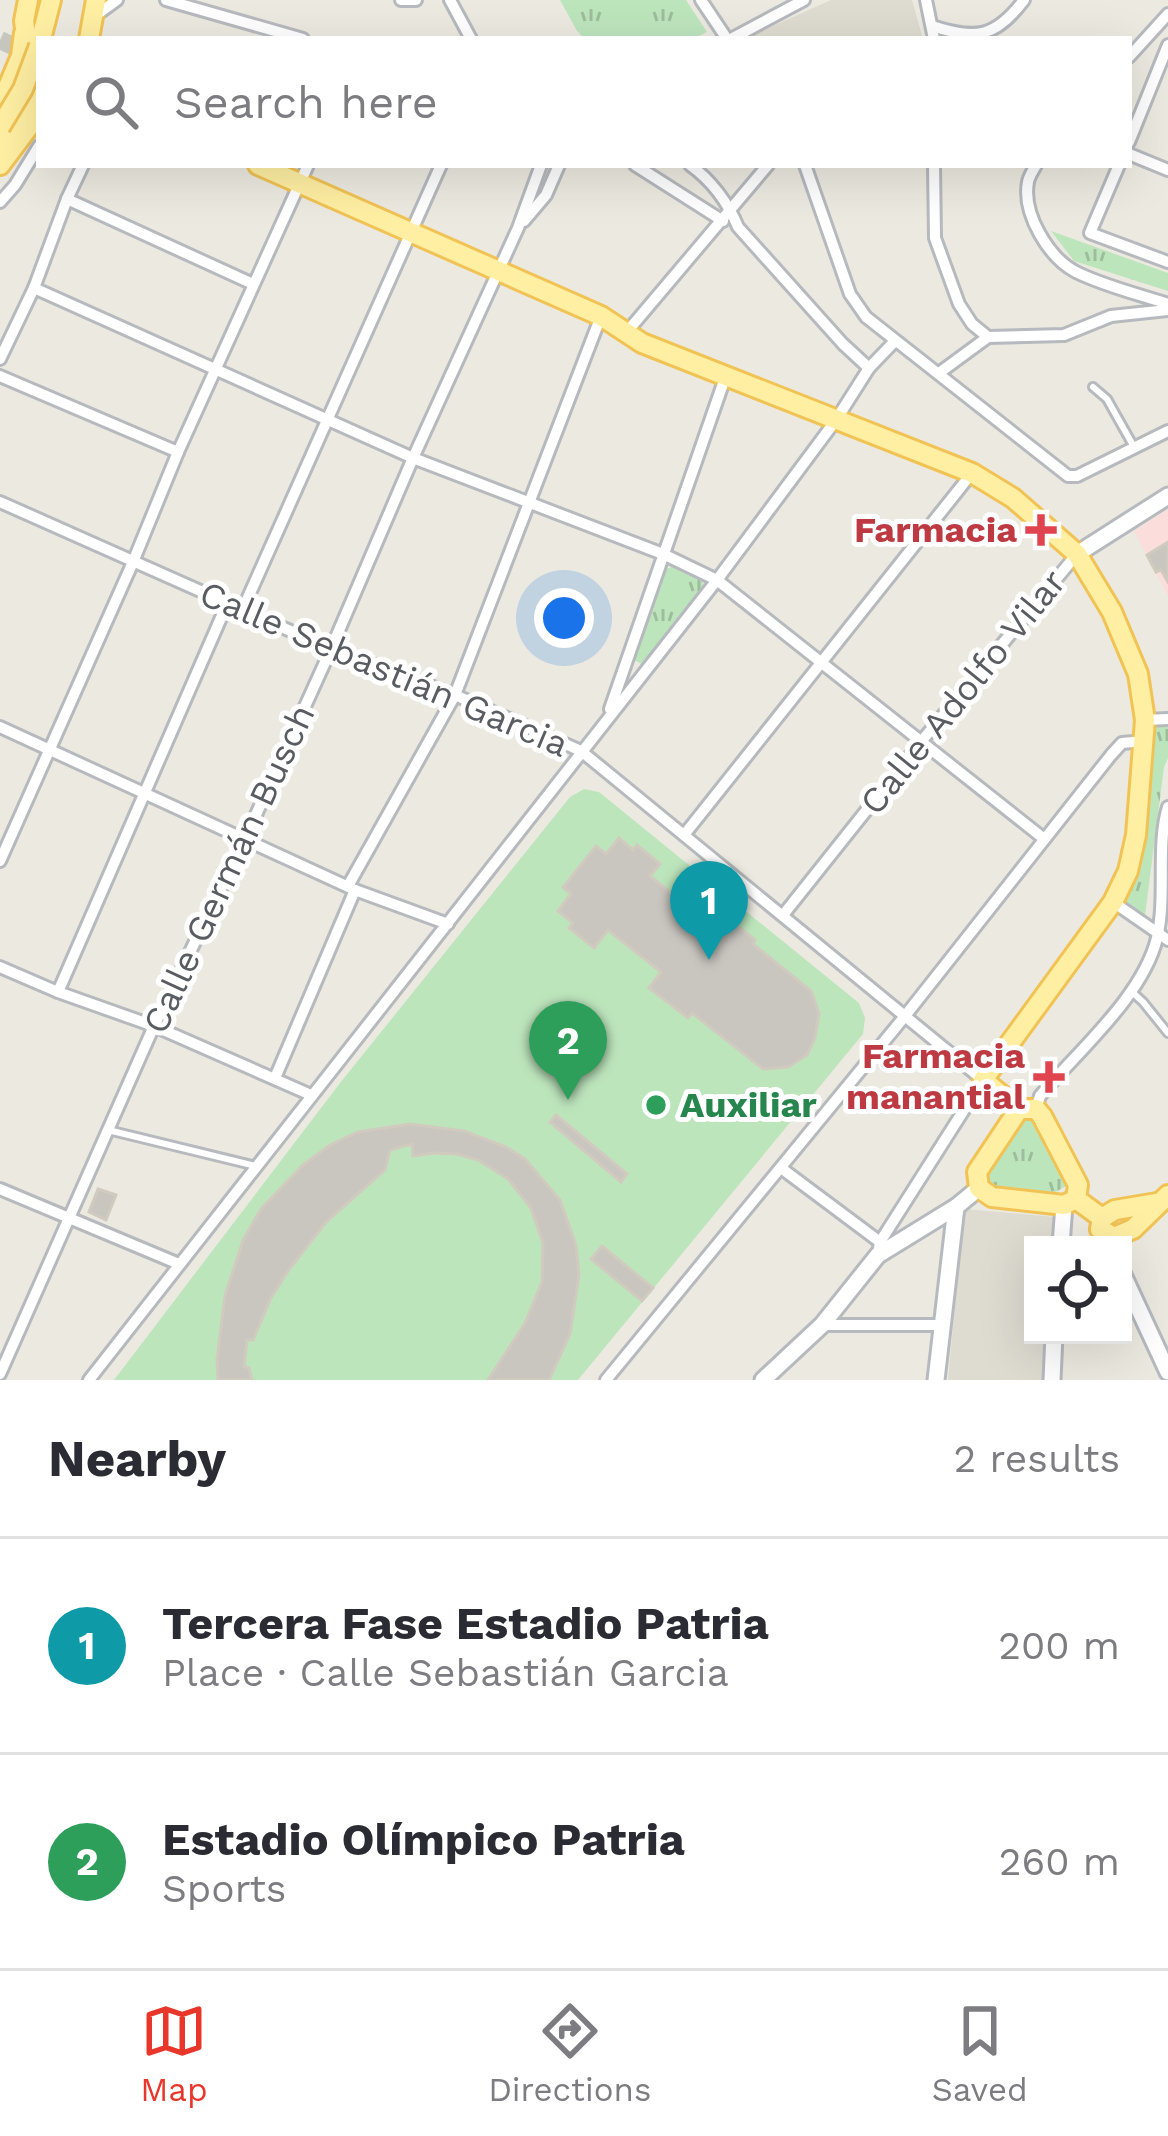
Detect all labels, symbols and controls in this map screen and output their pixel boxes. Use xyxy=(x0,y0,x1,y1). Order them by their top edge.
search box xyxy=(36,36,1132,168)
icon: search xyxy=(78,69,144,135)
text: Search here xyxy=(174,76,438,129)
place label: Farmacia xyxy=(854,509,1017,551)
marker: Farmacia xyxy=(1028,517,1054,543)
street label: Calle Adolfo Vilar xyxy=(851,561,1075,823)
street label: Calle Sebastián Garcia xyxy=(193,572,575,766)
your location xyxy=(534,588,594,648)
street label: Calle Germán Busch xyxy=(134,698,324,1040)
pin: 1 xyxy=(670,861,748,960)
pin: 2 xyxy=(529,1001,607,1100)
place label: Farmacia manantial xyxy=(846,1035,1025,1118)
marker: Farmacia manantial xyxy=(1036,1064,1062,1090)
place label: Auxiliar xyxy=(680,1084,817,1126)
marker: Auxiliar xyxy=(643,1092,669,1118)
map controls xyxy=(1024,1236,1132,1344)
button: locate xyxy=(1024,1236,1132,1344)
text: Nearby xyxy=(48,1429,226,1488)
text: 2 results xyxy=(954,1436,1120,1481)
text: Tercera Fase Estadio Patria xyxy=(162,1597,769,1650)
text: 1 xyxy=(79,1623,95,1668)
text: 200 m xyxy=(998,1623,1120,1668)
text: Place · Calle Sebastián Garcia xyxy=(162,1650,729,1695)
text: Estadio Olímpico Patria xyxy=(162,1813,685,1866)
text: 2 xyxy=(75,1839,99,1884)
text: 260 m xyxy=(999,1839,1120,1884)
text: Sports xyxy=(162,1866,286,1911)
tab: Map xyxy=(140,1998,208,2109)
tab: Directions xyxy=(488,1998,651,2109)
tab: Saved xyxy=(932,1998,1028,2109)

